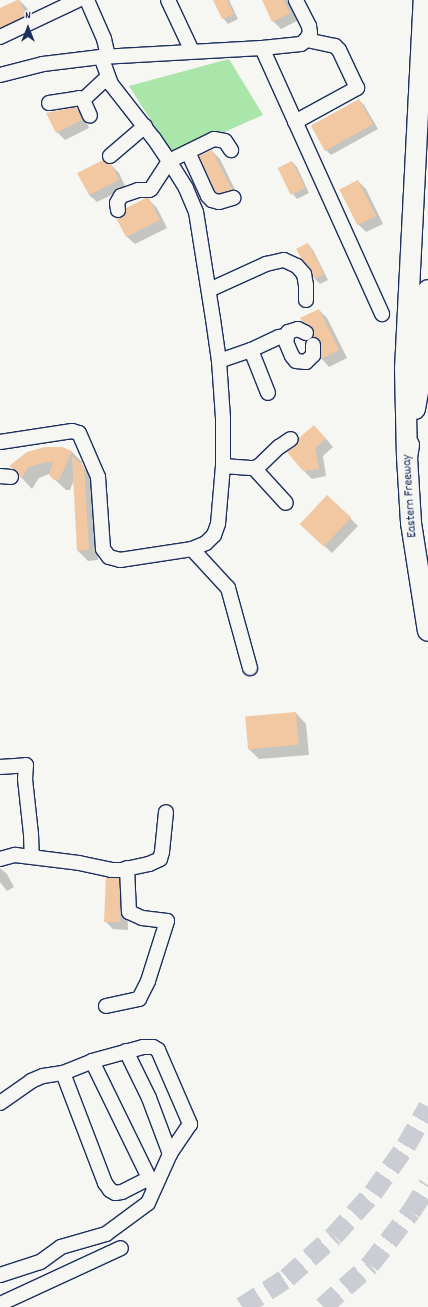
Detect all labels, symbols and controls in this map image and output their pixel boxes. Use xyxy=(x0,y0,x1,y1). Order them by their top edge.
north arrow xyxy=(8,8,48,48)
text: N xyxy=(25,8,31,24)
street label: Eastern Freeway xyxy=(400,454,422,538)

